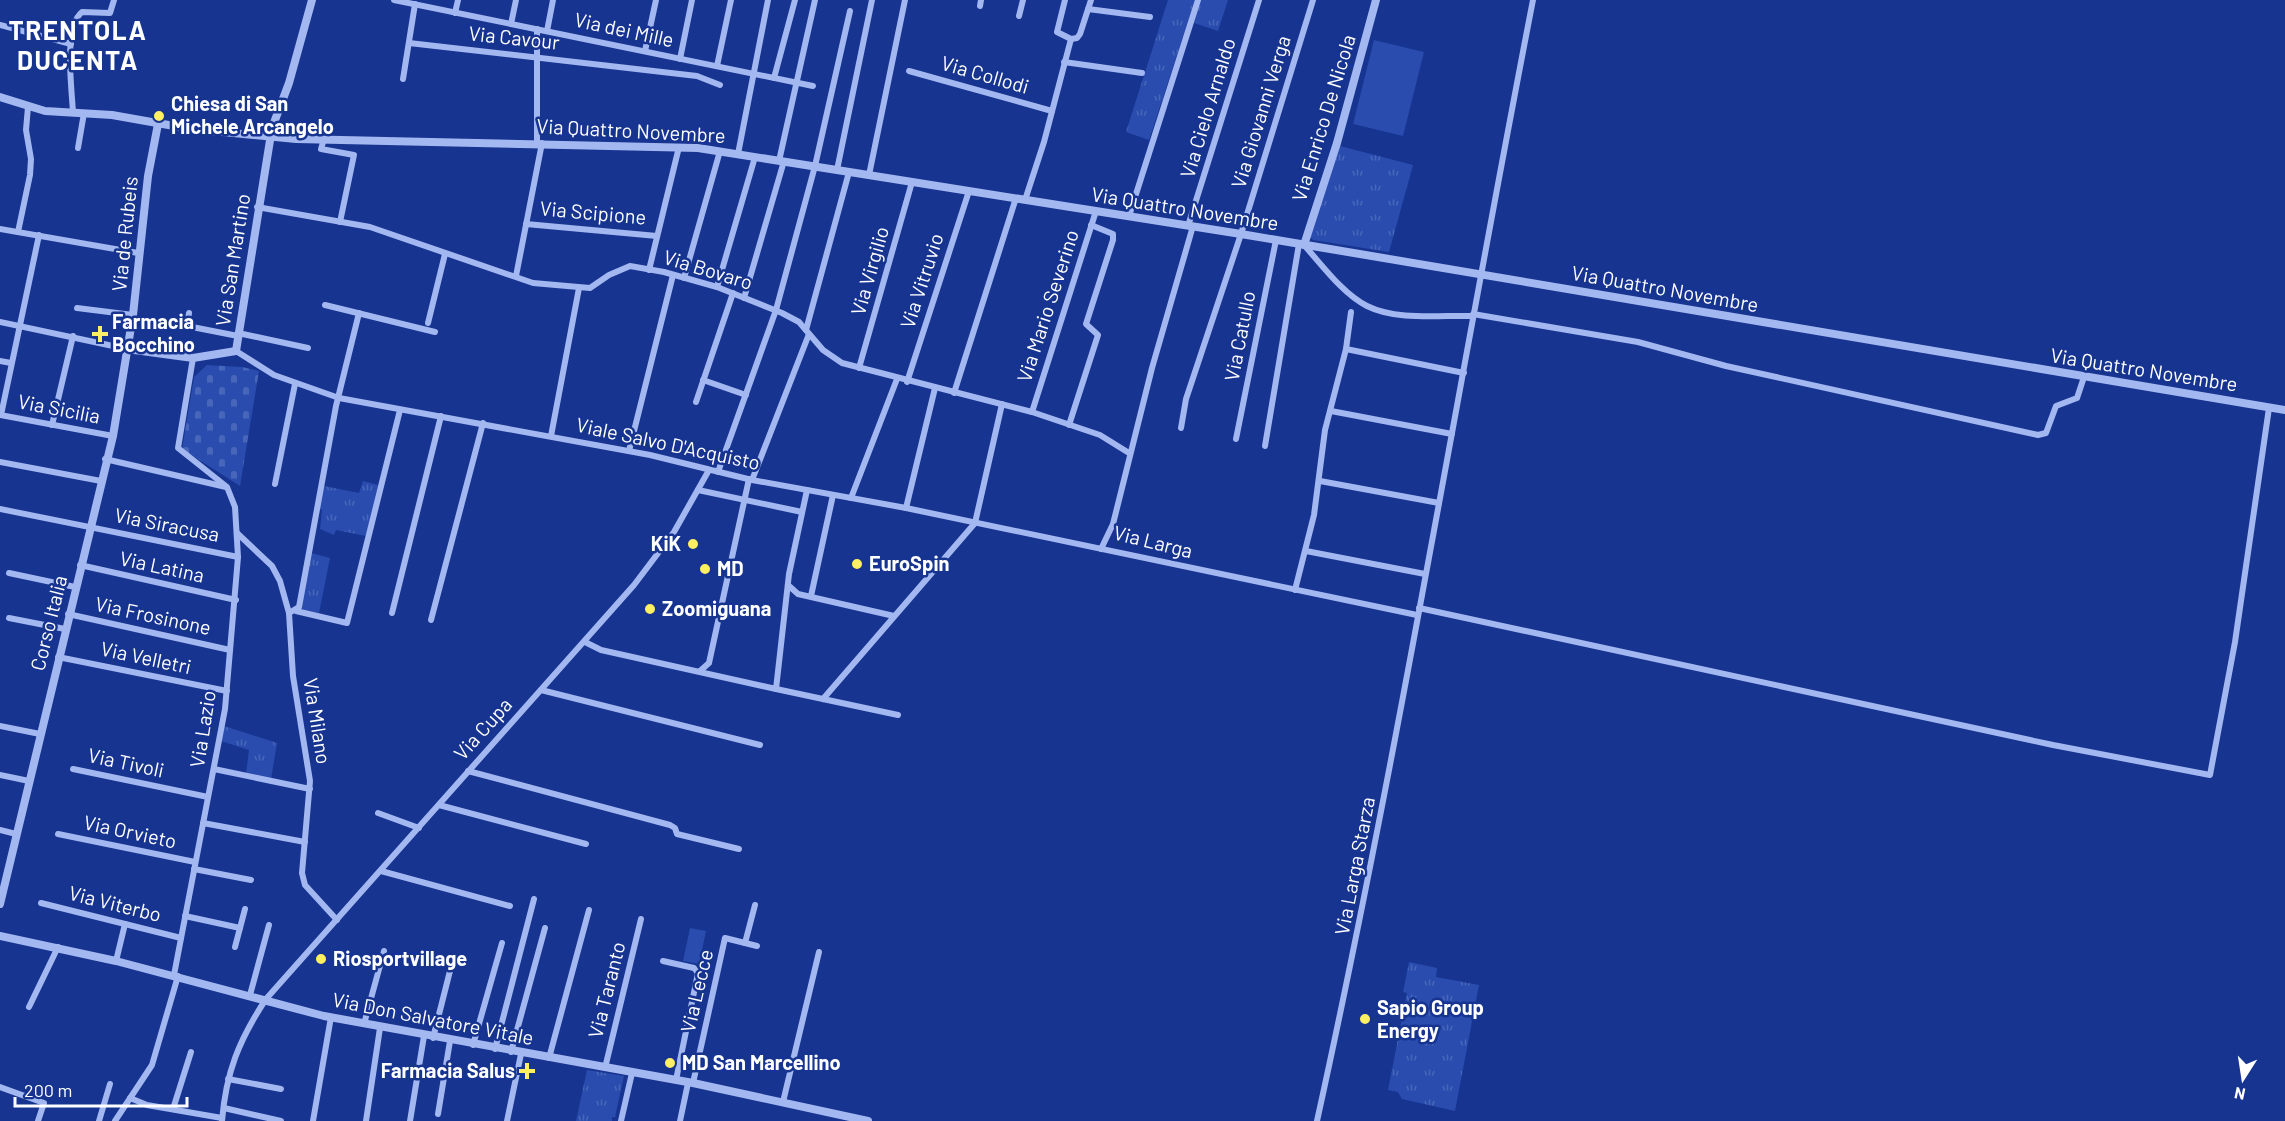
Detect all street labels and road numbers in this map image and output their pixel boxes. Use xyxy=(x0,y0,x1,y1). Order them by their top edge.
street label: Via dei Mille xyxy=(572,7,676,51)
street label: Via Cavour xyxy=(467,20,561,54)
street label: Via Enrico De Nicola xyxy=(1286,31,1360,204)
street label: Via Giovanni Verga xyxy=(1225,32,1295,191)
street label: Via Cielo Arnaldo xyxy=(1174,35,1240,181)
street label: Via Collodi xyxy=(939,50,1032,98)
street label: Via Quattro Novembre xyxy=(536,113,726,147)
street label: Via de Rubeis xyxy=(106,175,142,293)
street label: Via Quattro Novembre xyxy=(1090,181,1280,235)
street label: Via San Martino xyxy=(210,192,254,328)
street label: Via Scipione xyxy=(539,195,647,229)
street label: Via Virgilio xyxy=(845,223,893,318)
street label: Via Mario Severino xyxy=(1011,227,1083,385)
street label: Via Vitruvio xyxy=(894,230,948,331)
street label: Via Bovaro xyxy=(661,244,756,294)
street label: Via Quattro Novembre xyxy=(1570,260,1760,316)
street label: Via Catullo xyxy=(1219,289,1260,383)
street label: Via Quattro Novembre xyxy=(2049,342,2239,396)
street label: Via Sicilia xyxy=(16,388,102,428)
street label: Viale Salvo D'Acquisto xyxy=(574,412,762,474)
street label: Via Siracusa xyxy=(113,502,222,546)
street label: Via Larga xyxy=(1111,520,1195,562)
street label: Via Latina xyxy=(118,545,207,587)
street label: Corso Italia xyxy=(25,573,71,673)
street label: Via Frosinone xyxy=(93,591,213,639)
street label: Via Velletri xyxy=(99,636,194,678)
street label: Via Milano xyxy=(299,676,337,766)
street label: Via Lazio xyxy=(184,689,220,769)
street label: Via Cupa xyxy=(448,692,516,764)
street label: Via Tivoli xyxy=(86,742,166,782)
street label: Via Larga Starza xyxy=(1329,795,1379,937)
street label: Via Orvieto xyxy=(82,809,179,853)
street label: Via Viterbo xyxy=(66,880,164,926)
street label: Via Taranto xyxy=(582,939,630,1040)
street label: Via Lecce xyxy=(675,947,717,1035)
street label: Via Don Salvatore Vitale xyxy=(331,987,536,1049)

